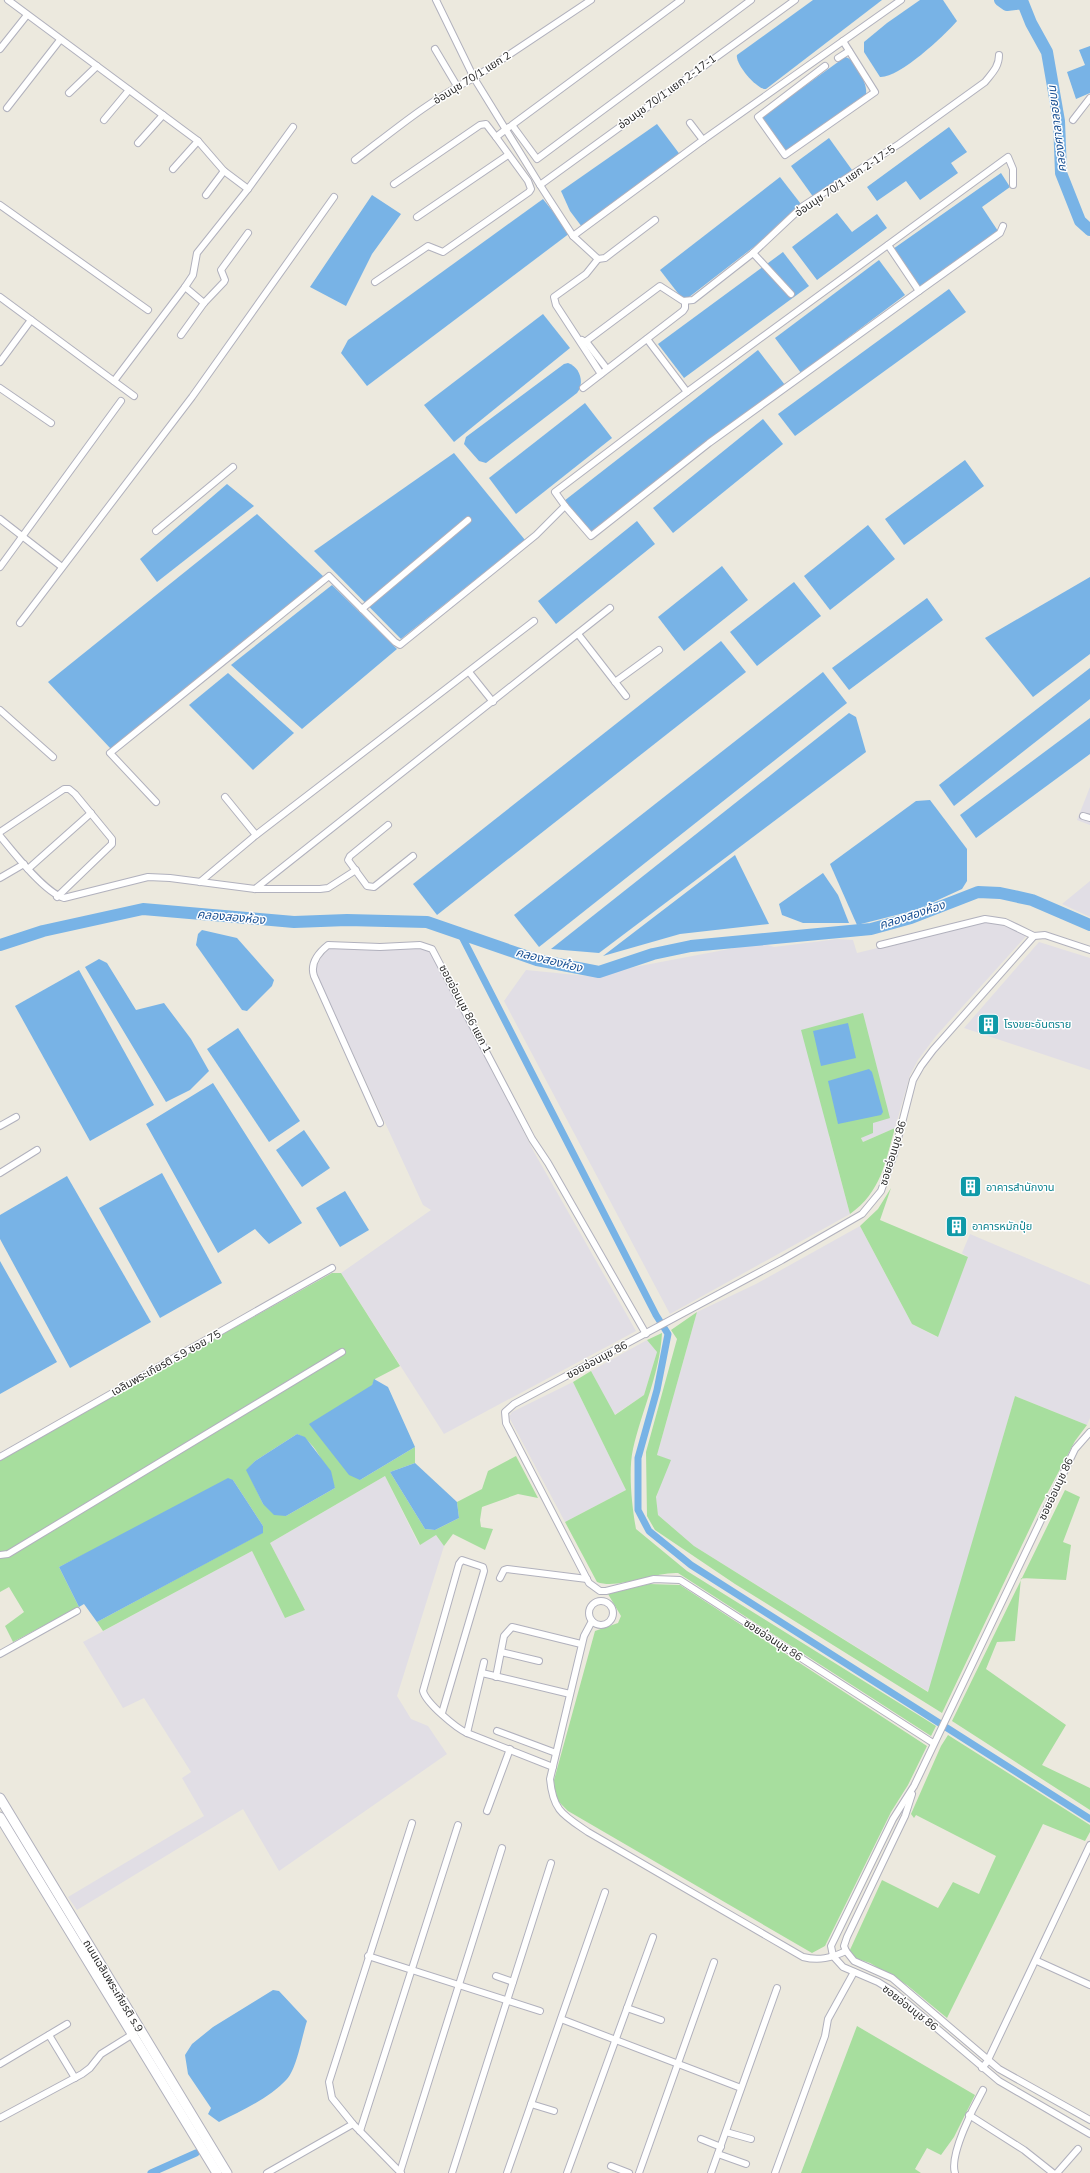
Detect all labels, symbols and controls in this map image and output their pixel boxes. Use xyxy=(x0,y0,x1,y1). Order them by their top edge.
street label: อ่อนนุช 70/1 แยก 2 xyxy=(430,48,514,108)
street label: อ่อนนุช 70/1 แยก 2-17-1 xyxy=(615,51,719,133)
water label: คลองศาลาลอยบน xyxy=(1044,84,1070,173)
street label: อ่อนนุช 70/1 แยก 2-17-5 xyxy=(792,141,899,220)
water label: คลองสองห้อง xyxy=(877,897,947,933)
water label: คลองสองห้อง xyxy=(196,906,266,928)
water label: คลองสองห้อง xyxy=(514,944,585,976)
street label: ซอยอ่อนนุช 86 แยก 1 xyxy=(435,962,495,1056)
building icon: โรงขยะอันตราย xyxy=(976,1011,1002,1037)
place label: โรงขยะอันตราย xyxy=(1004,1017,1071,1032)
street label: ซอยอ่อนนุช 86 xyxy=(876,1118,910,1187)
building icon: อาคารสำนักงาน xyxy=(958,1174,984,1200)
place label: อาคารสำนักงาน xyxy=(986,1180,1055,1195)
building icon: อาคารหมักปุ๋ย xyxy=(943,1213,969,1239)
place label: อาคารหมักปุ๋ย xyxy=(972,1219,1032,1234)
street label: เฉลิมพระเกียรติ ร.9 ซอย 75 xyxy=(108,1326,224,1399)
street label: ซอยอ่อนนุช 86 xyxy=(564,1337,631,1382)
street label: ซอยอ่อนนุช 86 xyxy=(1035,1455,1077,1523)
street label: ซอยอ่อนนุช 86 xyxy=(741,1615,806,1665)
street label: ถนนเฉลิมพระเกียรติ ร.9 xyxy=(79,1937,147,2035)
street label: ซอยอ่อนนุช 86 xyxy=(879,1981,941,2035)

